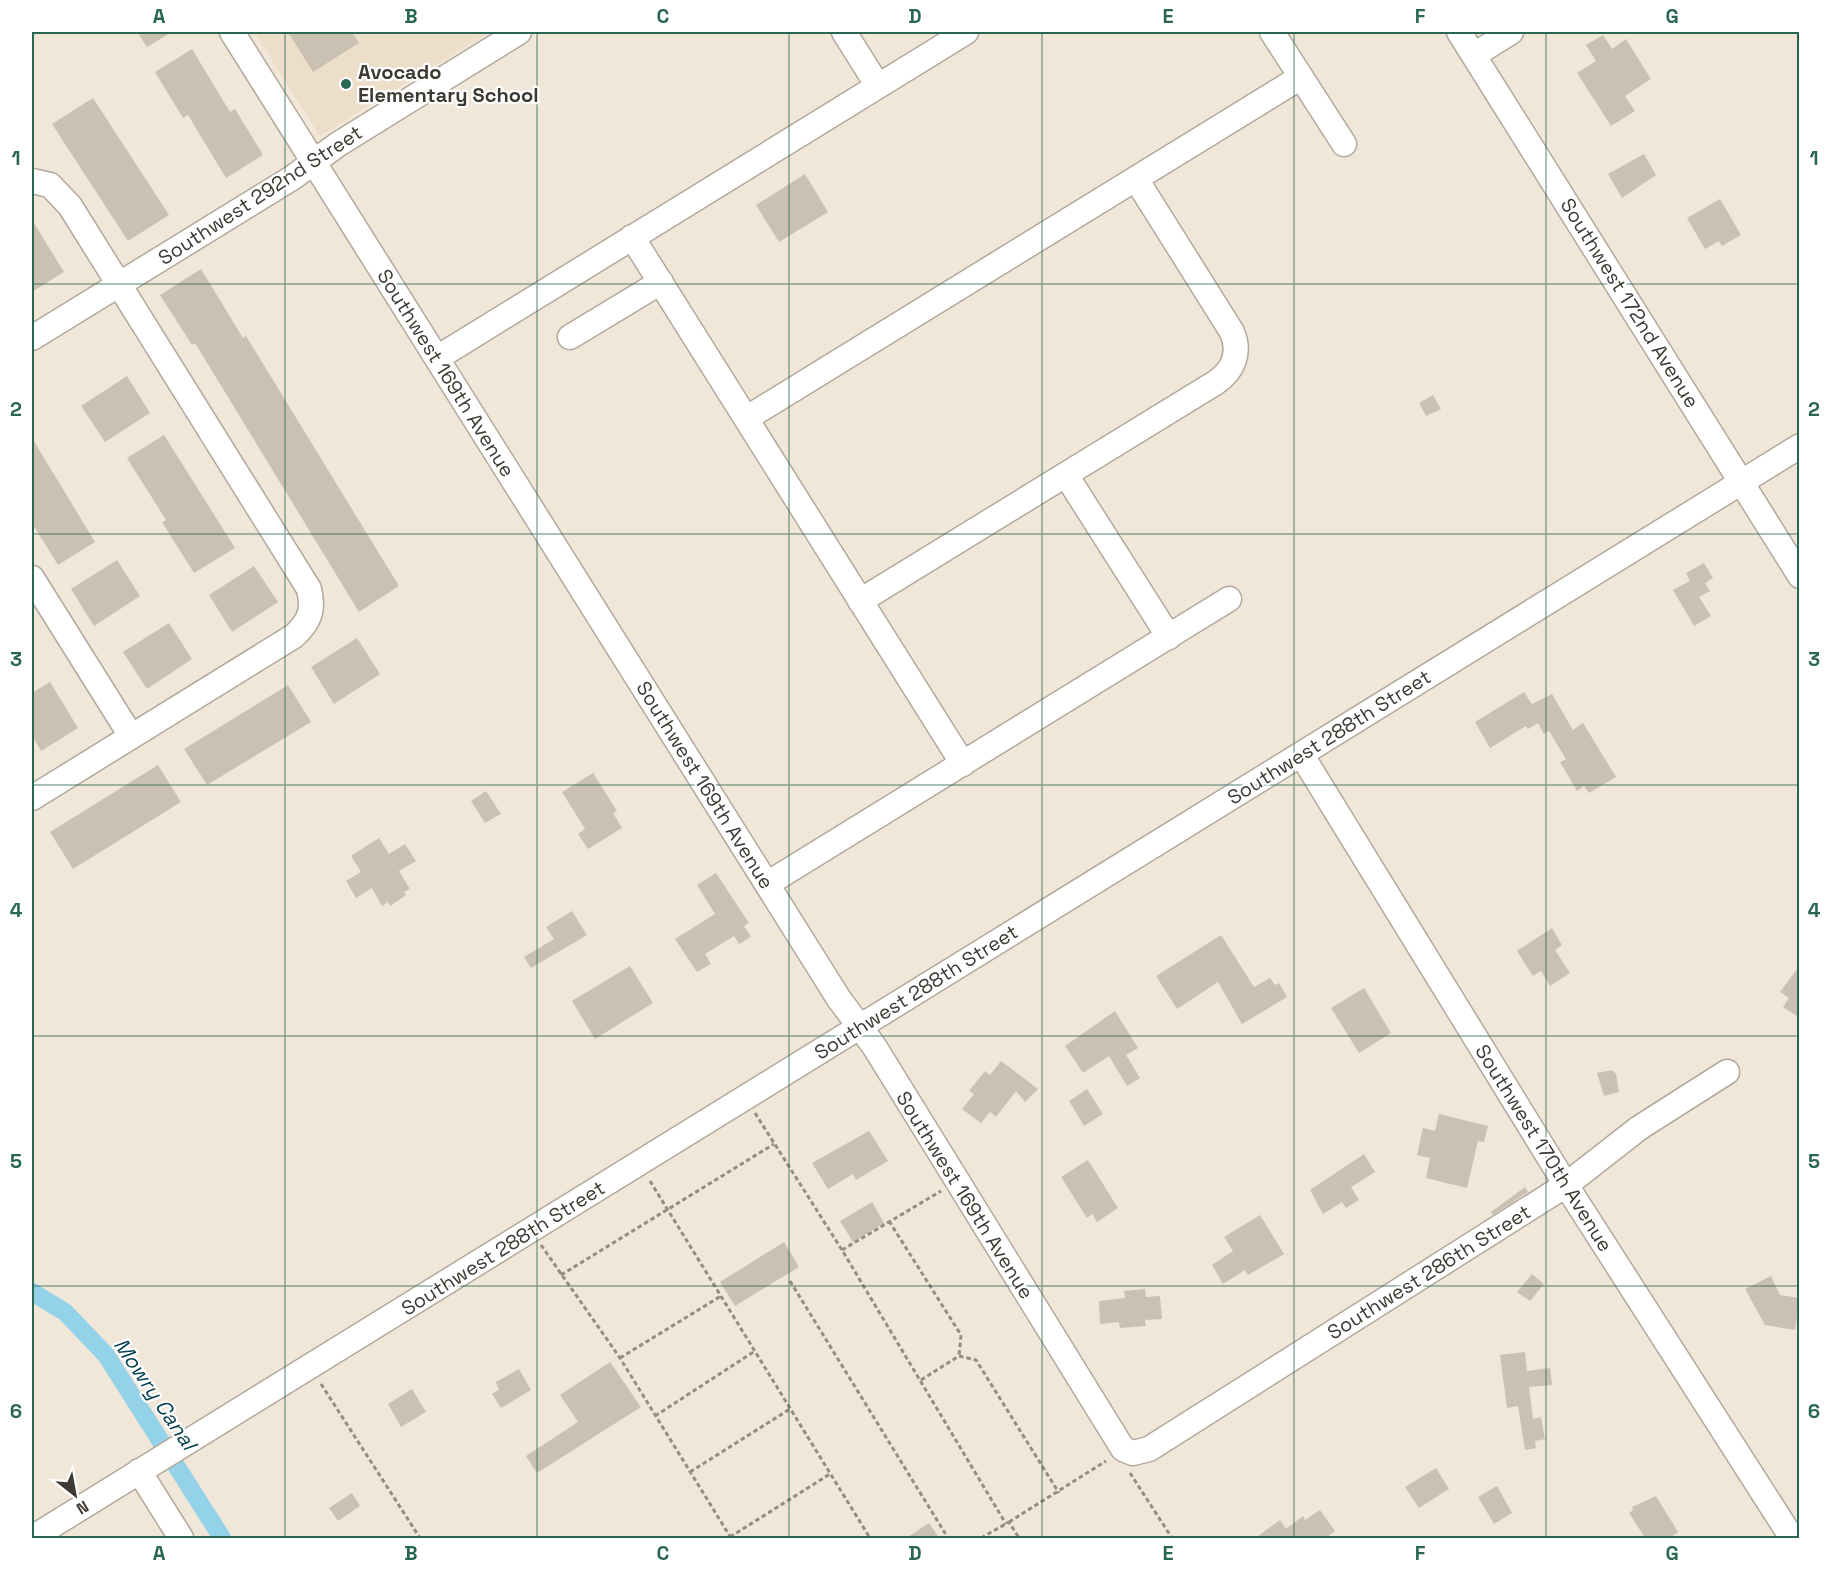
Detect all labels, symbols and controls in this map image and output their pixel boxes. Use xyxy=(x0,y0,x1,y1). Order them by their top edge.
text: A xyxy=(153,3,166,29)
text: B xyxy=(404,3,418,29)
text: C xyxy=(657,3,670,29)
text: D xyxy=(908,3,922,29)
text: E xyxy=(1162,3,1174,29)
text: F xyxy=(1415,3,1426,29)
text: G xyxy=(1665,3,1679,29)
place label: Avocado Elementary School xyxy=(358,59,539,108)
marker: Avocado Elementary School xyxy=(339,77,353,91)
street label: Southwest 292nd Street xyxy=(153,119,367,271)
text: 1 xyxy=(11,145,21,171)
text: 1 xyxy=(1809,145,1819,171)
street label: Southwest 172nd Avenue xyxy=(1555,193,1705,413)
street label: Southwest 169th Avenue xyxy=(371,264,521,482)
text: 2 xyxy=(10,396,22,422)
text: 2 xyxy=(1808,396,1820,422)
text: 3 xyxy=(10,646,22,672)
text: 3 xyxy=(1808,646,1820,672)
street label: Southwest 288th Street xyxy=(1222,664,1436,810)
street label: Southwest 169th Avenue xyxy=(630,676,780,894)
text: 4 xyxy=(10,897,23,923)
text: 4 xyxy=(1808,897,1821,923)
street label: Southwest 288th Street xyxy=(809,919,1023,1065)
street label: Southwest 170th Avenue xyxy=(1469,1039,1619,1257)
street label: Southwest 169th Avenue xyxy=(890,1086,1040,1304)
text: 5 xyxy=(10,1148,22,1174)
text: 5 xyxy=(1808,1148,1820,1174)
street label: Southwest 288th Street xyxy=(396,1175,610,1321)
street label: Southwest 286th Street xyxy=(1322,1199,1536,1345)
water label: Mowry Canal xyxy=(108,1332,204,1457)
text: 6 xyxy=(10,1398,22,1424)
text: 6 xyxy=(1808,1398,1820,1424)
north arrow xyxy=(45,1465,105,1525)
text: N xyxy=(72,1496,92,1519)
text: A xyxy=(153,1540,166,1566)
text: B xyxy=(404,1540,418,1566)
text: C xyxy=(657,1540,670,1566)
text: D xyxy=(908,1540,922,1566)
text: E xyxy=(1162,1540,1174,1566)
text: F xyxy=(1415,1540,1426,1566)
text: G xyxy=(1665,1540,1679,1566)

